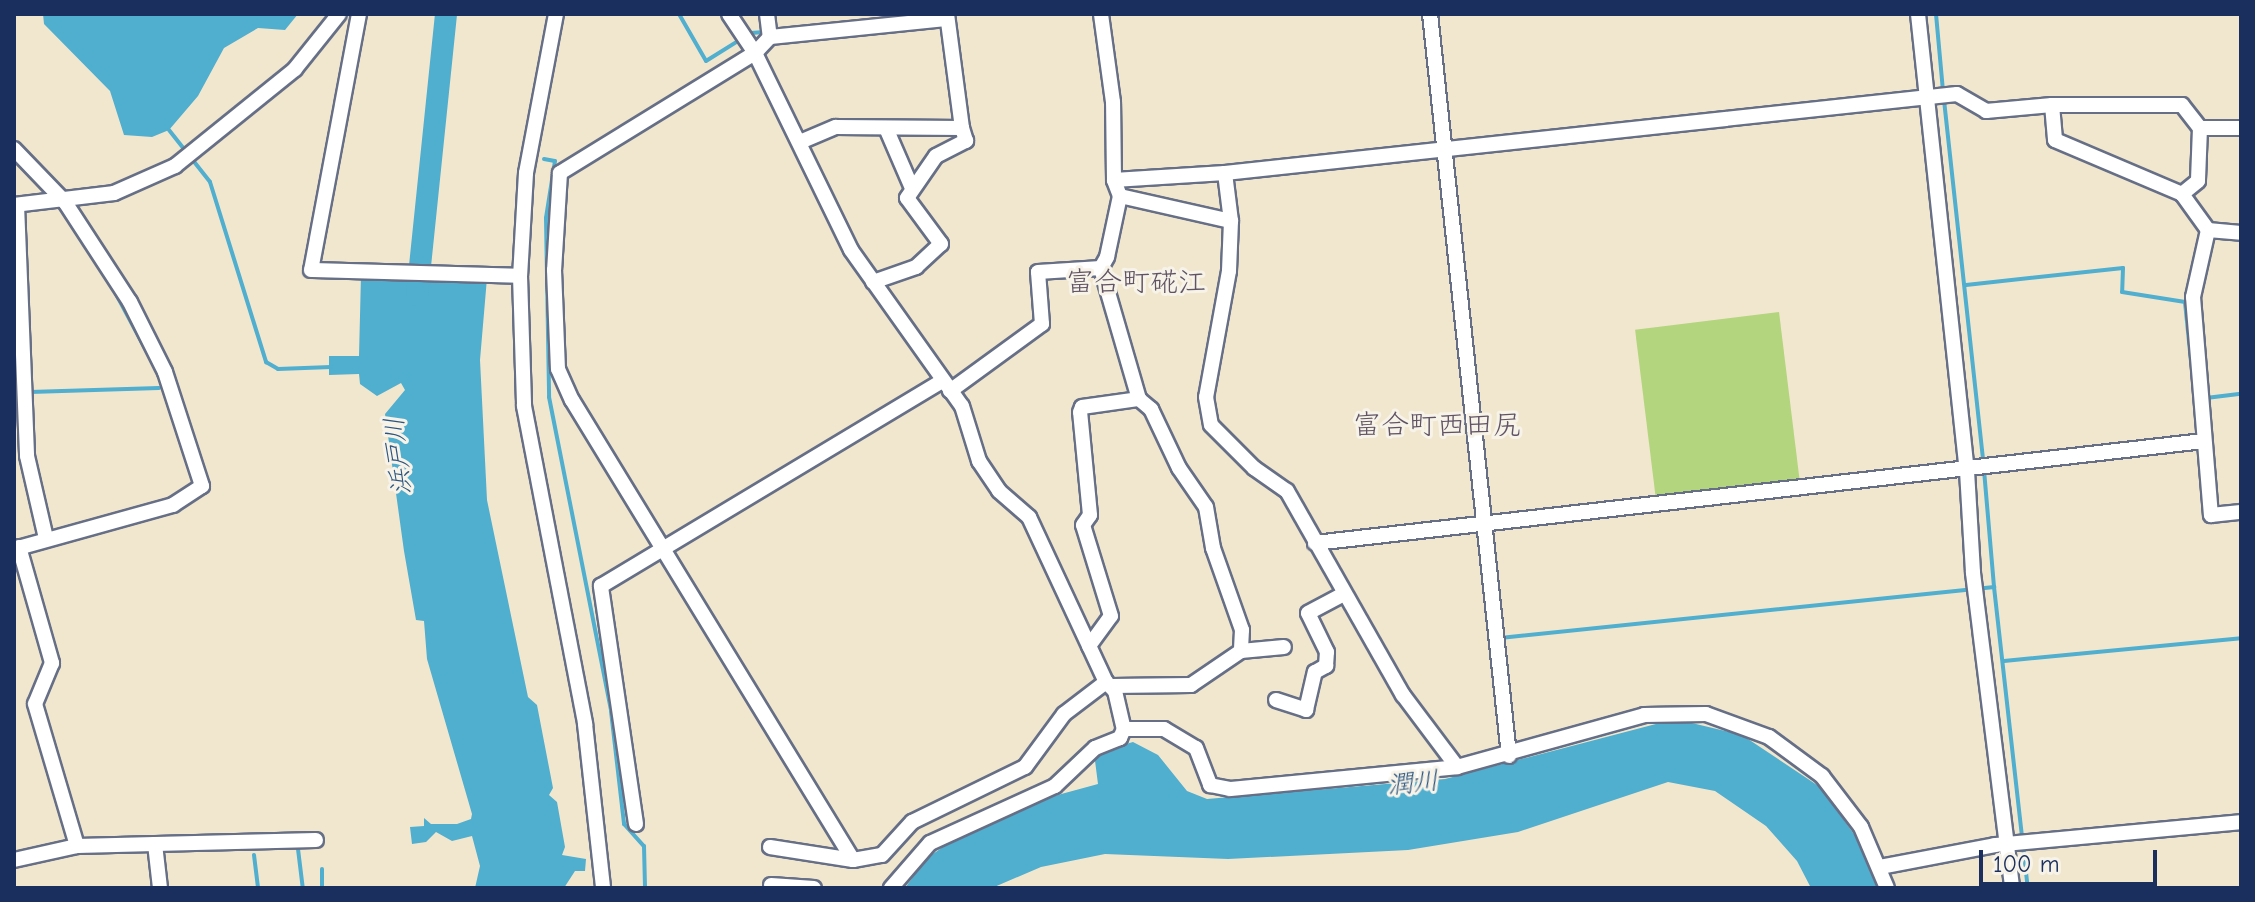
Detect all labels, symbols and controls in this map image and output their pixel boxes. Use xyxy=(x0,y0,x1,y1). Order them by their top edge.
district label: 富合町硴江 xyxy=(1066,265,1206,299)
district label: 富合町西田尻 xyxy=(1353,408,1521,442)
water label: 浜戸川 xyxy=(379,416,419,496)
water label: 潤川 xyxy=(1386,766,1440,802)
scale bar xyxy=(1983,834,2161,884)
text: 100 m xyxy=(1993,850,2060,878)

